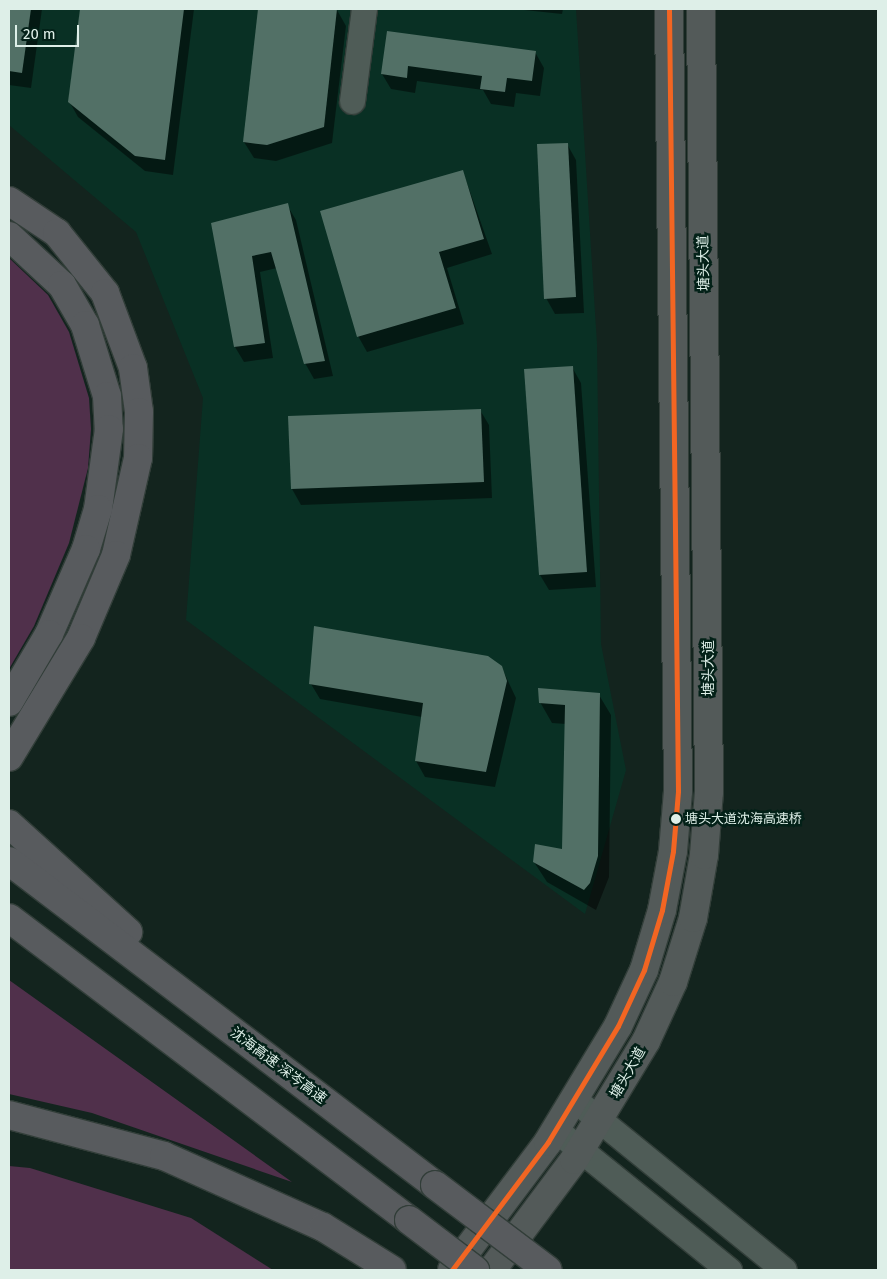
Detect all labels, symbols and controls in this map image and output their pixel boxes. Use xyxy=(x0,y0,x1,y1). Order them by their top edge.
scale bar xyxy=(18,15,81,47)
text: 20 m xyxy=(23,25,56,43)
street label: 塘头大道 xyxy=(695,235,713,291)
street label: 塘头大道 xyxy=(701,640,717,696)
place label: 塘头大道沈海高速桥 xyxy=(685,811,802,827)
marker: 塘头大道沈海高速桥 xyxy=(671,814,681,824)
street label: 沈海高速 深岑高速 xyxy=(227,1024,329,1108)
street label: 塘头大道 xyxy=(607,1045,649,1101)

